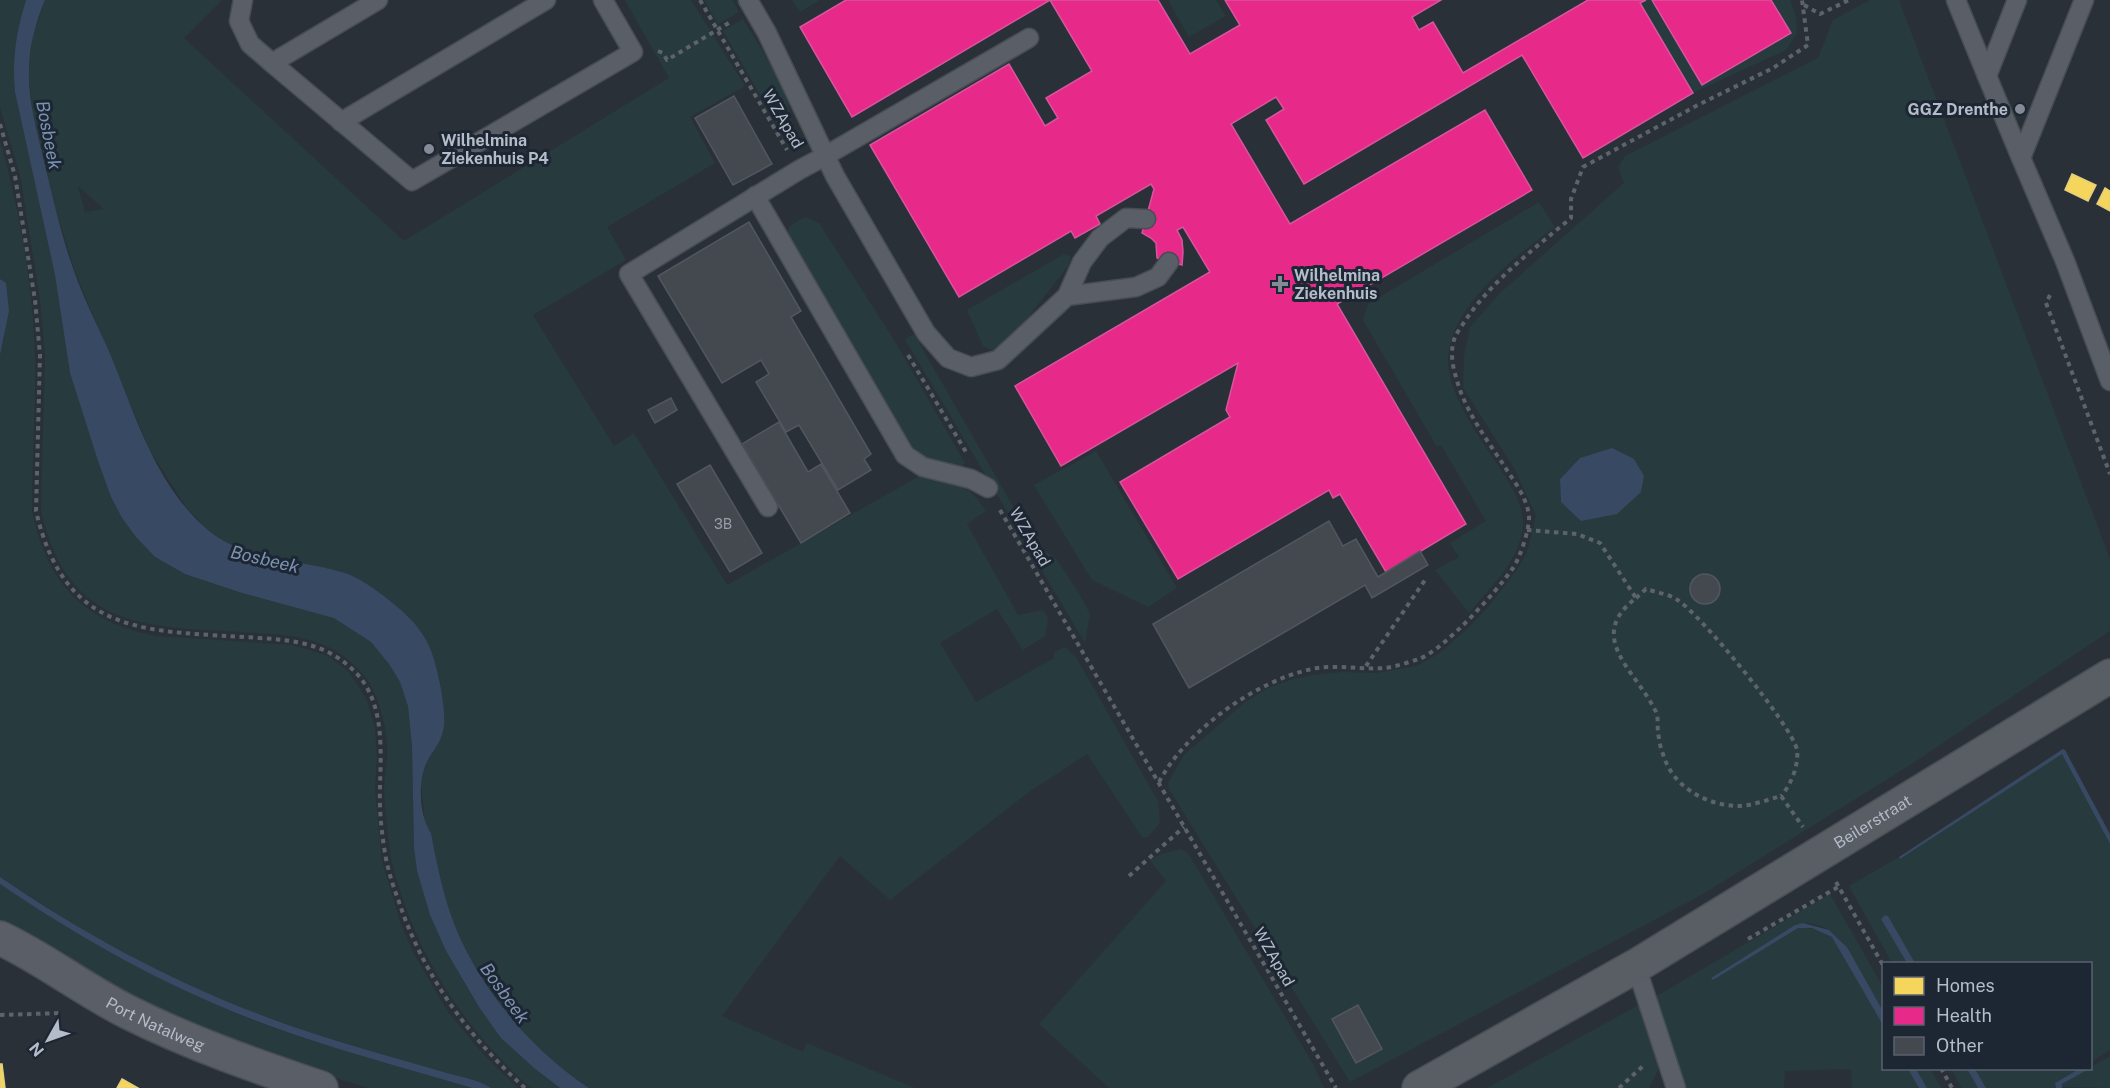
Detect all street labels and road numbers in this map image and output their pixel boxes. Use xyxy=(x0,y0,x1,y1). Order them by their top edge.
street label: WZApad xyxy=(759,86,807,152)
street label: WZApad xyxy=(1006,504,1054,570)
street label: Beilerstraat xyxy=(1830,790,1915,852)
street label: WZApad xyxy=(1250,924,1298,990)
street label: Port Natalweg xyxy=(103,993,208,1055)

